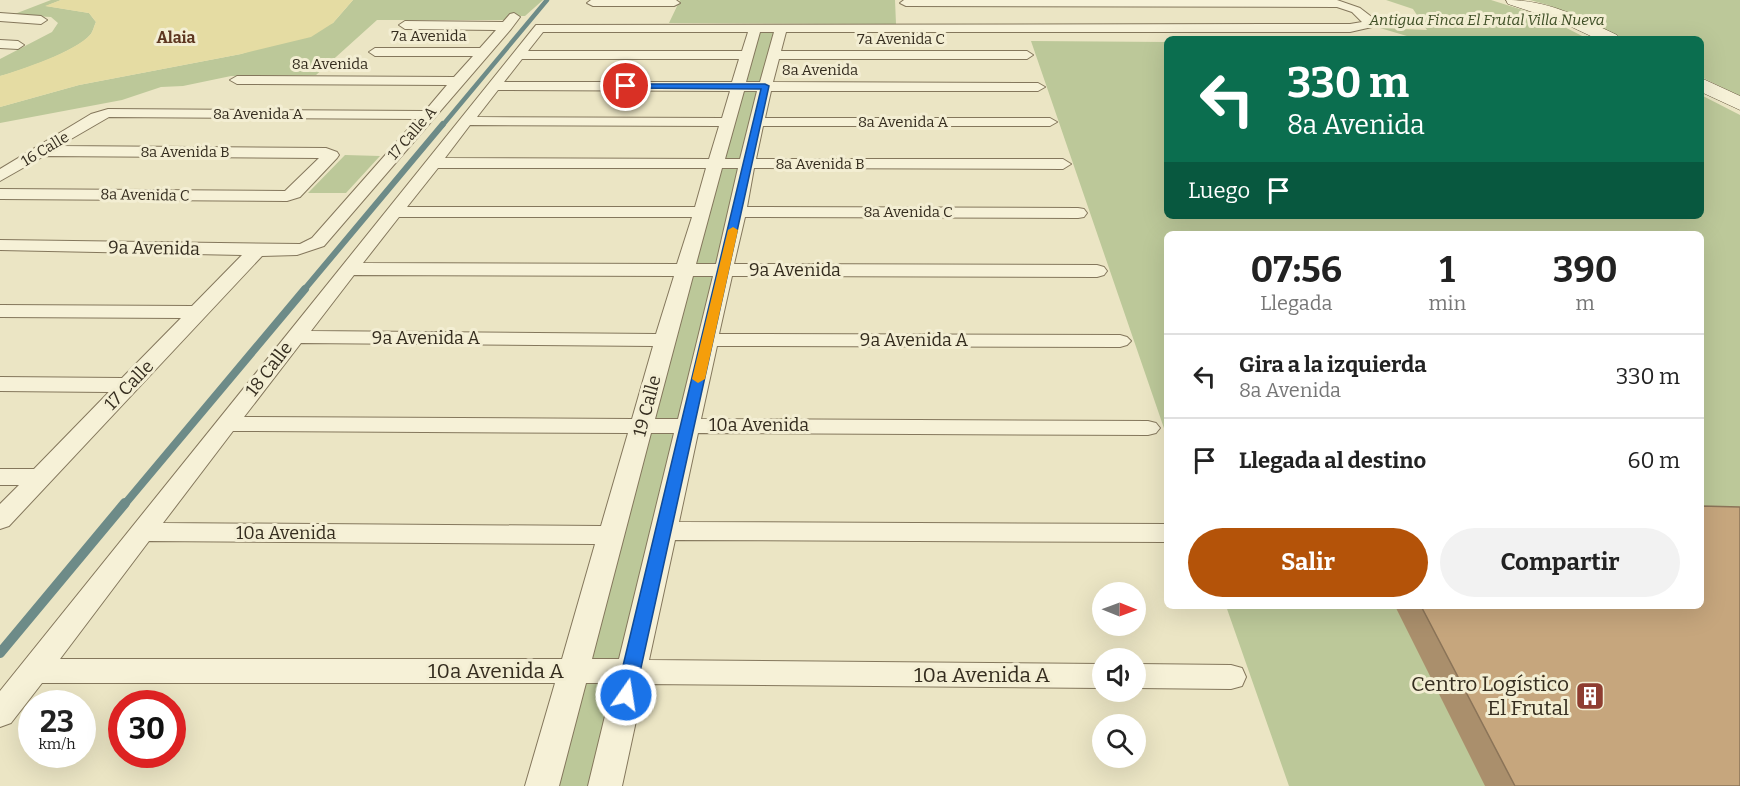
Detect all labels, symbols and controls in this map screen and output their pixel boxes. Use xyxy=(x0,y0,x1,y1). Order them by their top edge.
park label: Antigua Finca El Frutal Villa Nueva xyxy=(1368,11,1605,29)
street label: 7a Avenida xyxy=(391,27,467,45)
district label: Alaia xyxy=(156,28,196,47)
street label: 7a Avenida C xyxy=(857,30,945,48)
street label: 8a Avenida xyxy=(292,55,368,73)
text: 330 m xyxy=(1287,58,1409,108)
pin xyxy=(600,60,651,111)
icon: left xyxy=(1188,60,1266,138)
street label: 8a Avenida xyxy=(782,61,858,79)
icon: arrive xyxy=(609,69,642,102)
street label: 17 Calle A xyxy=(384,102,440,163)
street label: 8a Avenida A xyxy=(213,105,303,123)
text: 8a Avenida xyxy=(1287,109,1425,141)
street label: 8a Avenida A xyxy=(858,113,948,131)
street label: 16 Calle xyxy=(18,128,72,170)
street label: 8a Avenida B xyxy=(140,143,230,161)
street label: 8a Avenida B xyxy=(775,155,865,173)
icon: arrive xyxy=(1262,174,1295,207)
text: Luego xyxy=(1188,177,1250,204)
street label: 8a Avenida C xyxy=(100,185,190,205)
street label: 8a Avenida C xyxy=(863,203,953,221)
street label: 9a Avenida xyxy=(108,236,200,260)
text: 07:56 xyxy=(1250,248,1342,292)
text: 1 xyxy=(1440,248,1455,292)
text: 390 xyxy=(1553,248,1618,292)
street label: 9a Avenida xyxy=(749,259,841,281)
text: Llegada xyxy=(1260,291,1332,315)
text: min xyxy=(1429,291,1466,315)
text: m xyxy=(1576,291,1595,315)
street label: 9a Avenida A xyxy=(372,327,480,349)
street label: 9a Avenida A xyxy=(860,329,968,351)
street label: 18 Calle xyxy=(241,337,297,401)
text: Gira a la izquierda xyxy=(1239,351,1427,378)
street label: 17 Calle xyxy=(100,355,158,415)
icon: left xyxy=(1188,360,1221,393)
text: 330 m xyxy=(1616,363,1680,390)
street label: 19 Calle xyxy=(628,373,666,439)
text: 8a Avenida xyxy=(1239,378,1341,402)
street label: 10a Avenida xyxy=(709,414,809,436)
icon: arrive xyxy=(1188,444,1221,477)
text: Llegada al destino xyxy=(1239,447,1426,474)
text: 60 m xyxy=(1628,447,1680,474)
street label: 10a Avenida xyxy=(236,522,336,544)
button: Salir xyxy=(1188,528,1428,597)
button: Compartir xyxy=(1440,528,1680,597)
north arrow xyxy=(1092,582,1146,636)
map controls xyxy=(1092,582,1146,768)
button: sound xyxy=(1092,648,1146,702)
street label: 10a Avenida A xyxy=(428,658,564,684)
street label: 10a Avenida A xyxy=(914,662,1050,688)
position arrow xyxy=(594,663,658,727)
place label: Centro Logístico El Frutal xyxy=(1411,671,1569,721)
building icon: Centro Logístico El Frutal xyxy=(1574,680,1606,712)
speed limit sign: 30 xyxy=(108,690,186,768)
text: 23 xyxy=(40,704,74,740)
button: search xyxy=(1092,714,1146,768)
text: km/h xyxy=(38,735,76,753)

